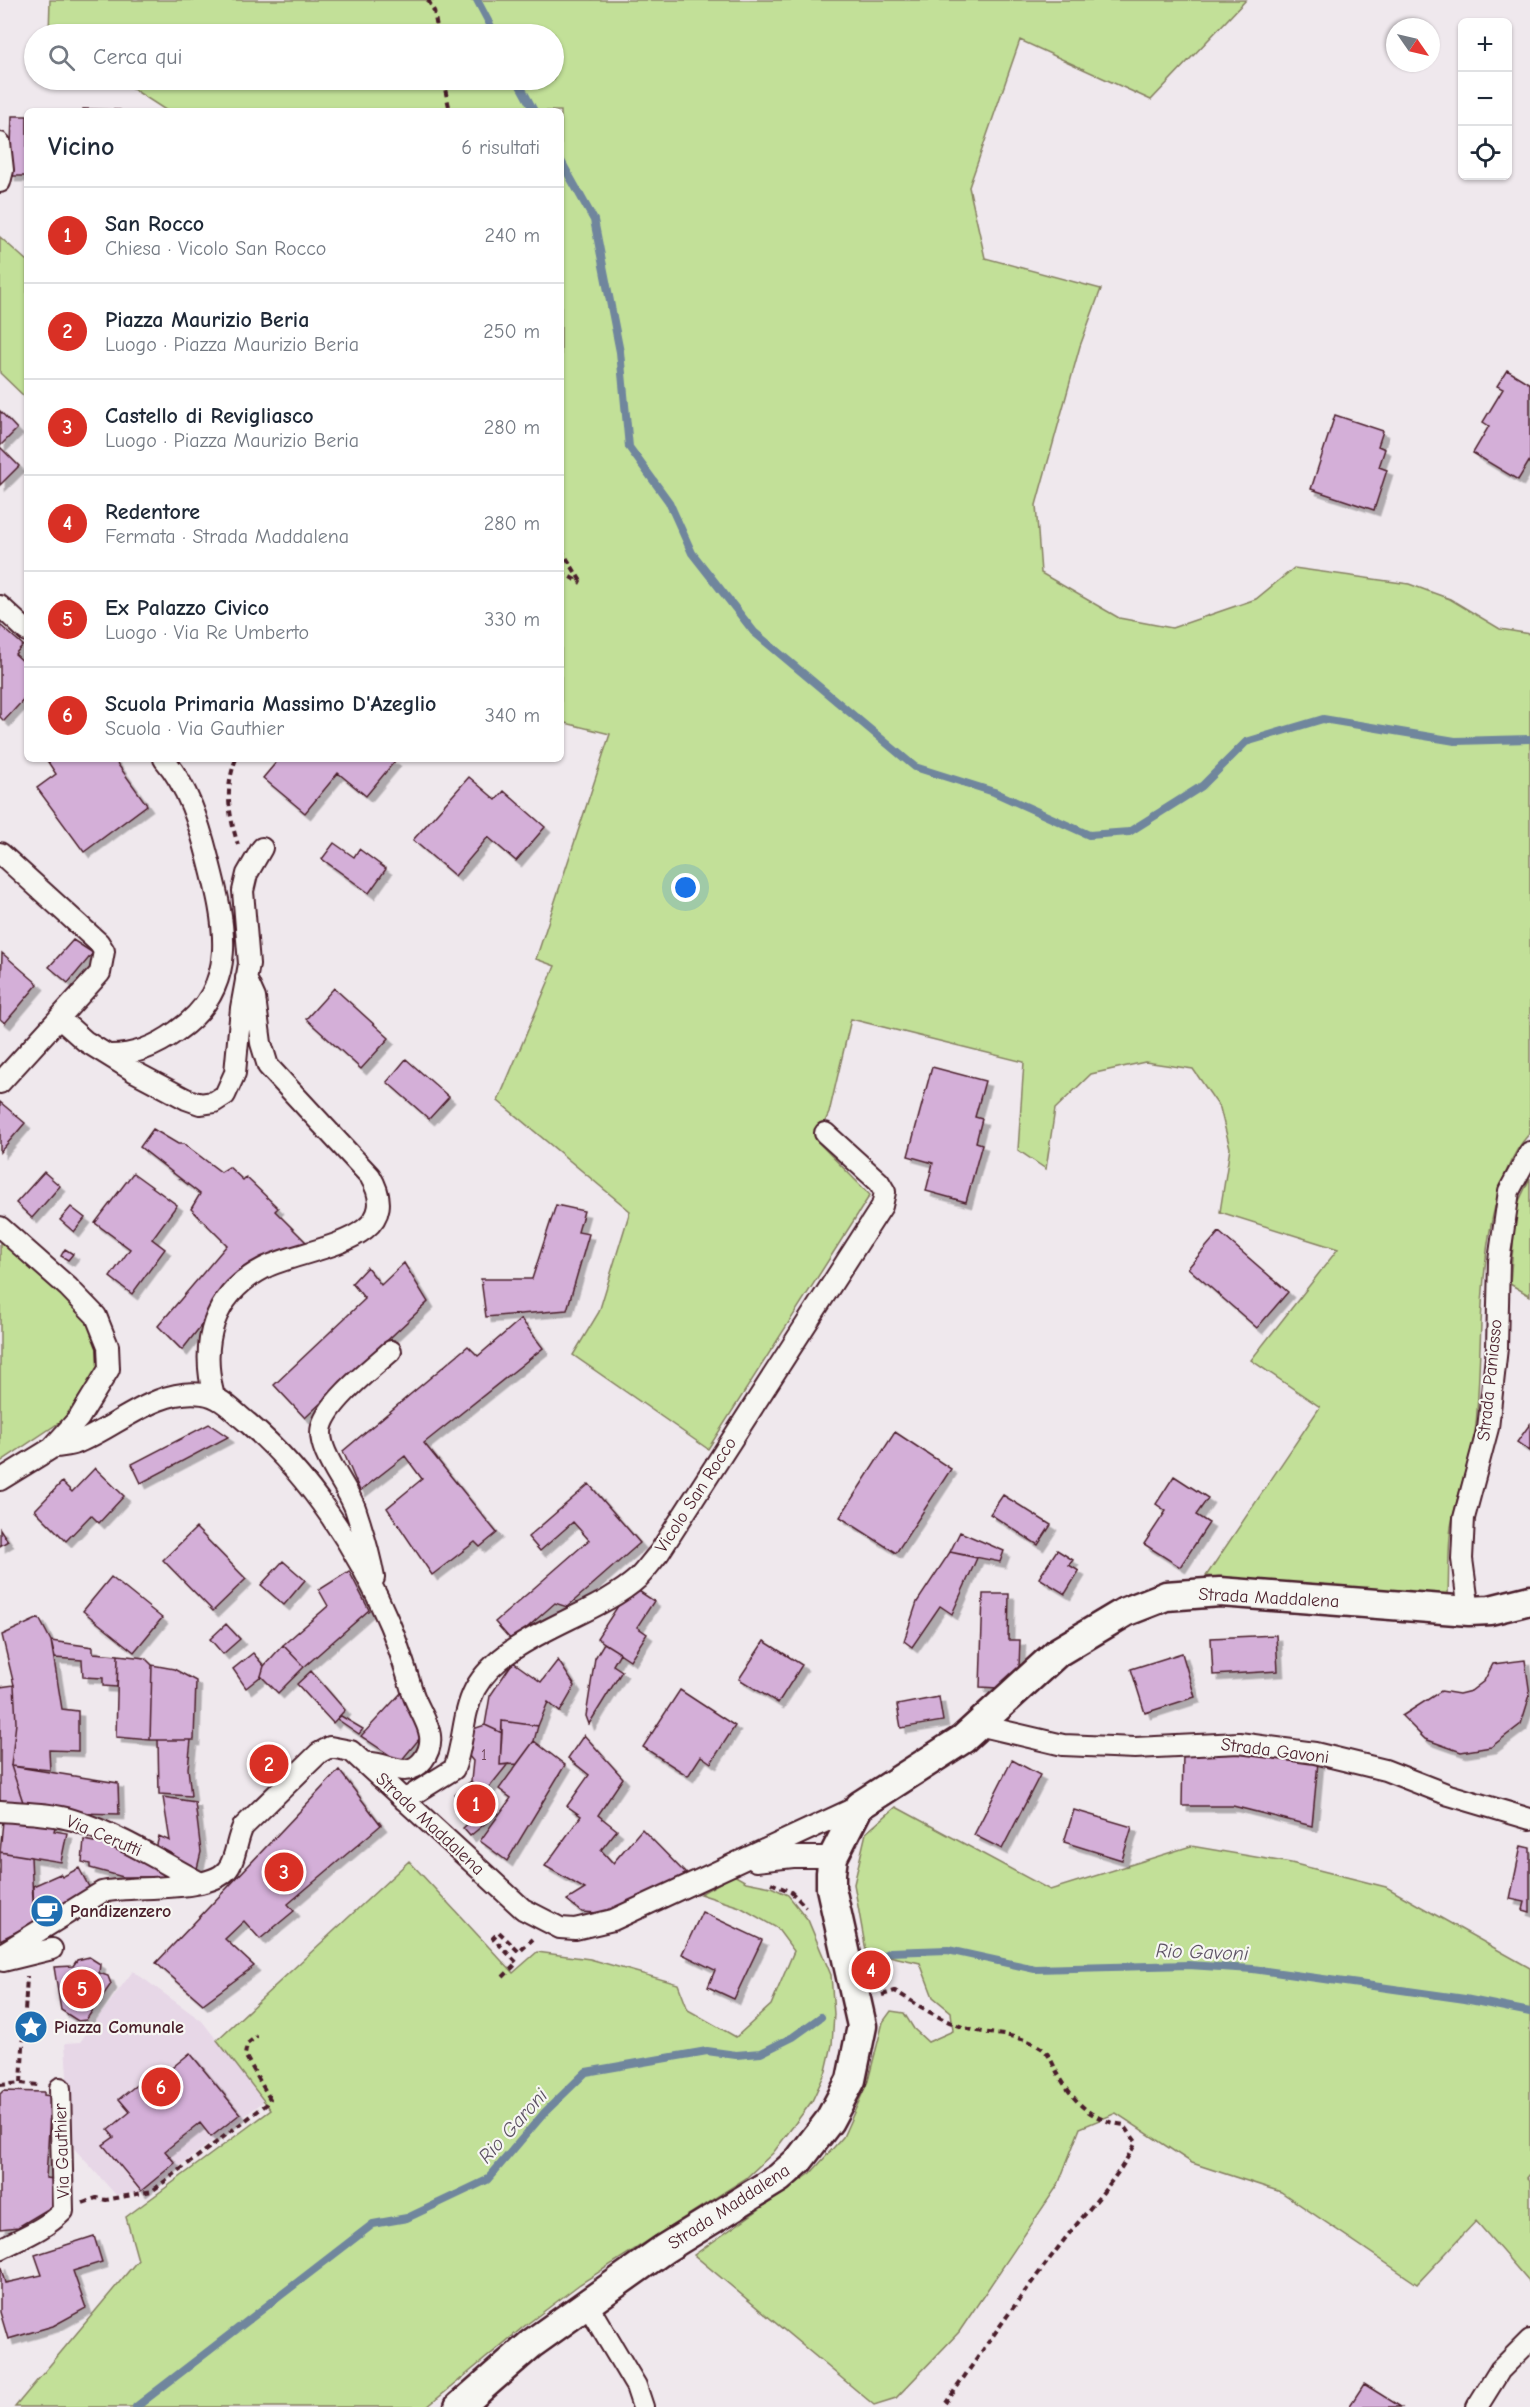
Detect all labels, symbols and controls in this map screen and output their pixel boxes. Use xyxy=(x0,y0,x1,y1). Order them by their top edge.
north arrow xyxy=(1386,18,1440,72)
map controls xyxy=(1458,18,1512,180)
button: + xyxy=(1458,18,1512,72)
search box xyxy=(24,24,564,90)
icon: search xyxy=(45,41,78,74)
text: Cerca qui xyxy=(93,44,183,70)
button: − xyxy=(1458,72,1512,126)
button: locate xyxy=(1458,126,1512,180)
text: Vicino xyxy=(48,132,114,162)
text: 6 risultati xyxy=(461,136,540,159)
text: San Rocco xyxy=(105,211,204,237)
text: 1 xyxy=(64,224,71,247)
text: 240 m xyxy=(485,224,540,247)
text: Chiesa · Vicolo San Rocco xyxy=(105,237,326,260)
text: Piazza Maurizio Beria xyxy=(105,307,309,333)
text: 2 xyxy=(63,320,72,343)
text: 250 m xyxy=(483,320,540,343)
text: Luogo · Piazza Maurizio Beria xyxy=(105,333,359,356)
text: Castello di Revigliasco xyxy=(105,403,314,429)
text: 3 xyxy=(63,416,72,439)
text: 280 m xyxy=(484,416,540,439)
text: Luogo · Piazza Maurizio Beria xyxy=(105,429,359,452)
text: Redentore xyxy=(105,499,200,525)
text: 4 xyxy=(63,512,72,535)
text: 280 m xyxy=(484,512,540,535)
text: Fermata · Strada Maddalena xyxy=(105,525,349,548)
text: Ex Palazzo Civico xyxy=(105,595,269,621)
text: 5 xyxy=(62,608,73,631)
text: 330 m xyxy=(484,608,540,631)
text: Luogo · Via Re Umberto xyxy=(105,621,309,644)
text: Scuola Primaria Massimo D'Azeglio xyxy=(105,691,436,717)
text: 6 xyxy=(62,704,73,727)
text: 340 m xyxy=(485,704,540,727)
text: Scuola · Via Gauthier xyxy=(105,717,284,740)
your location xyxy=(671,873,700,902)
street label: Strada Paniasso xyxy=(1473,1318,1507,1442)
street label: Vicolo San Rocco xyxy=(651,1433,741,1557)
street label: Strada Maddalena xyxy=(1198,1584,1340,1612)
street label: Strada Gavoni xyxy=(1220,1734,1330,1768)
pin: 2 xyxy=(250,1742,288,1786)
house number: 1 xyxy=(481,1746,487,1764)
street label: Strada Maddalena xyxy=(371,1768,489,1880)
pin: 1 xyxy=(456,1782,496,1826)
street label: Via Cerutti xyxy=(63,1811,145,1861)
pin: 3 xyxy=(264,1850,304,1894)
cafe icon: Pandizenzero xyxy=(29,1893,65,1929)
place label: Pandizenzero xyxy=(70,1901,171,1922)
water label: Rio Gavoni xyxy=(1155,1939,1249,1965)
pin: 4 xyxy=(852,1948,890,1992)
pin: 5 xyxy=(62,1966,101,2012)
place icon: Piazza Comunale xyxy=(13,2009,49,2045)
place label: Piazza Comunale xyxy=(54,2017,184,2038)
pin: 6 xyxy=(142,2064,180,2110)
water label: Rio Garoni xyxy=(474,2084,553,2168)
street label: Via Gauthier xyxy=(50,2102,74,2199)
street label: Strada Maddalena xyxy=(664,2160,794,2254)

